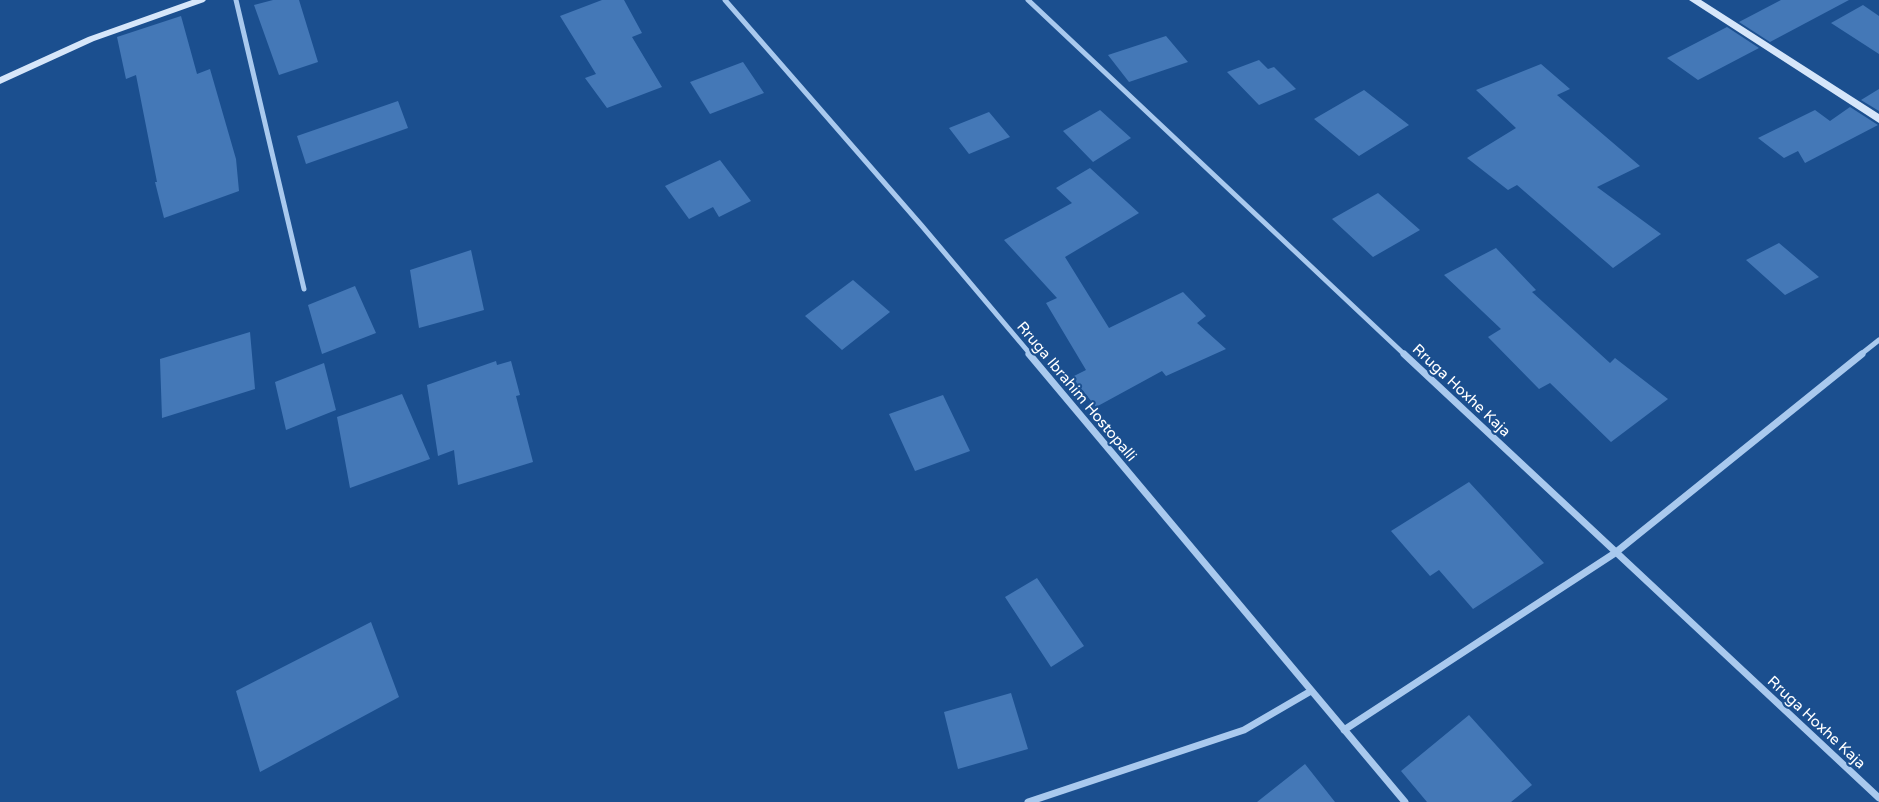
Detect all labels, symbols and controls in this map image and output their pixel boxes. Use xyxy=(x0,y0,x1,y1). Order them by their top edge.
street label: Rruga Ibrahim Hostopalli xyxy=(1012,318,1140,466)
street label: Rruga Hoxhe Kaja xyxy=(1408,341,1514,441)
street label: Rruga Hoxhe Kaja xyxy=(1763,673,1869,773)

